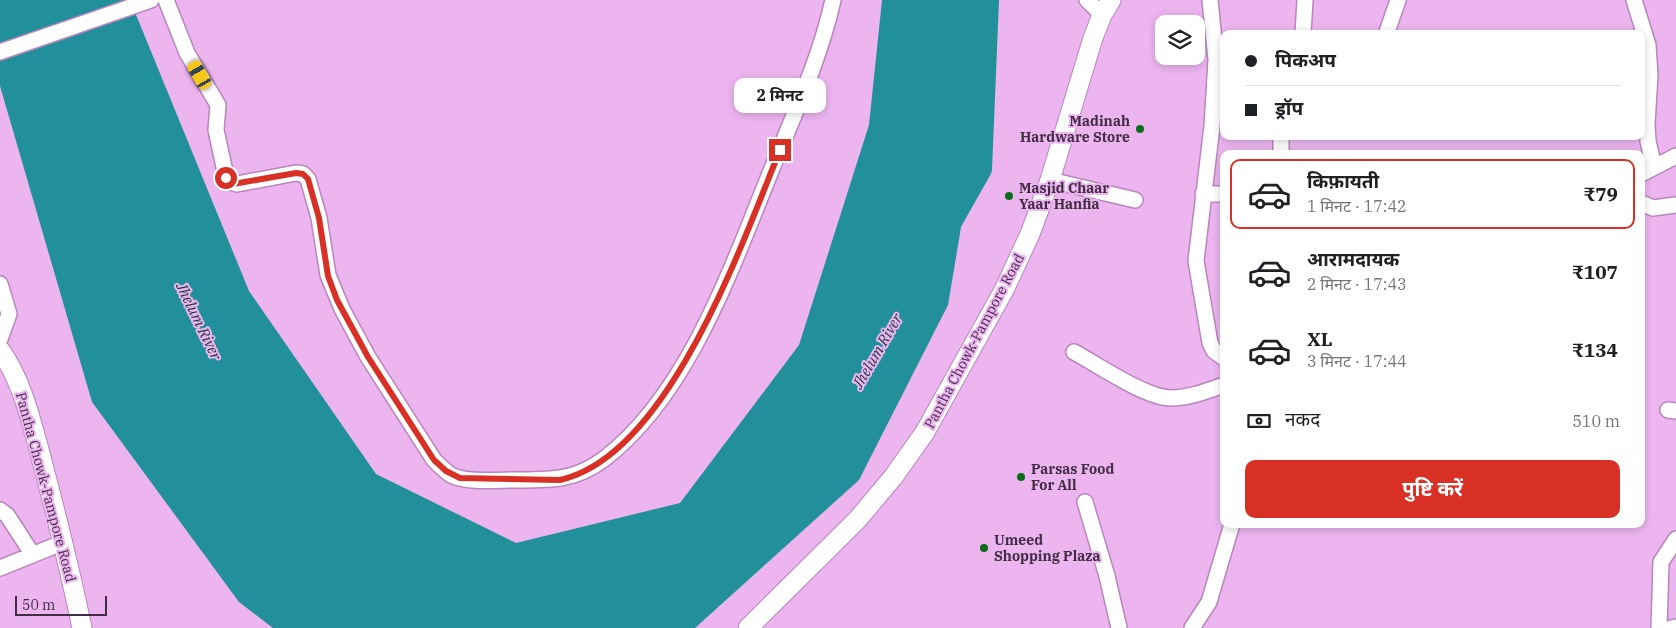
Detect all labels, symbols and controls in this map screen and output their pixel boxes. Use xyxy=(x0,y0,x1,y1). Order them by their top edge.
map controls xyxy=(1155,15,1205,65)
button: layers xyxy=(1155,15,1205,65)
text: पिकअप xyxy=(1275,48,1336,72)
car xyxy=(186,58,213,92)
callout: 2 मिनट xyxy=(734,78,826,112)
text: 2 मिनट xyxy=(757,85,803,105)
text: ड्रॉप xyxy=(1275,96,1303,120)
place label: Madinah Hardware Store xyxy=(1020,112,1130,146)
marker: Madinah Hardware Store xyxy=(1134,123,1146,135)
route end xyxy=(769,139,791,161)
route start xyxy=(215,167,237,189)
text: किफ़ायती xyxy=(1307,169,1379,193)
icon: car xyxy=(1247,172,1292,217)
place label: Masjid Chaar Yaar Hanfia xyxy=(1019,179,1109,213)
text: ₹79 xyxy=(1583,182,1618,206)
marker: Masjid Chaar Yaar Hanfia xyxy=(1003,190,1015,202)
text: 1 मिनट · 17:42 xyxy=(1307,196,1407,216)
text: आरामदायक xyxy=(1307,247,1399,271)
street label: Pantha Chowk-Pampore Road xyxy=(920,250,1028,432)
icon: car xyxy=(1247,250,1292,295)
text: ₹107 xyxy=(1572,260,1618,284)
text: 2 मिनट · 17:43 xyxy=(1307,274,1407,294)
water label: Jhelum River xyxy=(172,278,226,363)
water label: Jhelum River xyxy=(847,310,906,393)
text: XL xyxy=(1307,327,1333,351)
icon: car xyxy=(1247,328,1292,373)
text: ₹134 xyxy=(1572,338,1618,362)
text: 3 मिनट · 17:44 xyxy=(1307,351,1407,371)
street label: Pantha Chowk-Pampore Road xyxy=(12,390,80,584)
icon: cash xyxy=(1245,407,1273,435)
text: नकद xyxy=(1285,407,1320,431)
text: 510 m xyxy=(1572,411,1620,431)
place label: Parsas Food For All xyxy=(1031,460,1115,494)
button: पुष्टि करें xyxy=(1245,460,1620,518)
marker: Parsas Food For All xyxy=(1015,471,1027,483)
place label: Umeed Shopping Plaza xyxy=(994,531,1100,565)
marker: Umeed Shopping Plaza xyxy=(978,542,990,554)
scale bar xyxy=(15,593,108,616)
text: 50 m xyxy=(22,596,55,614)

